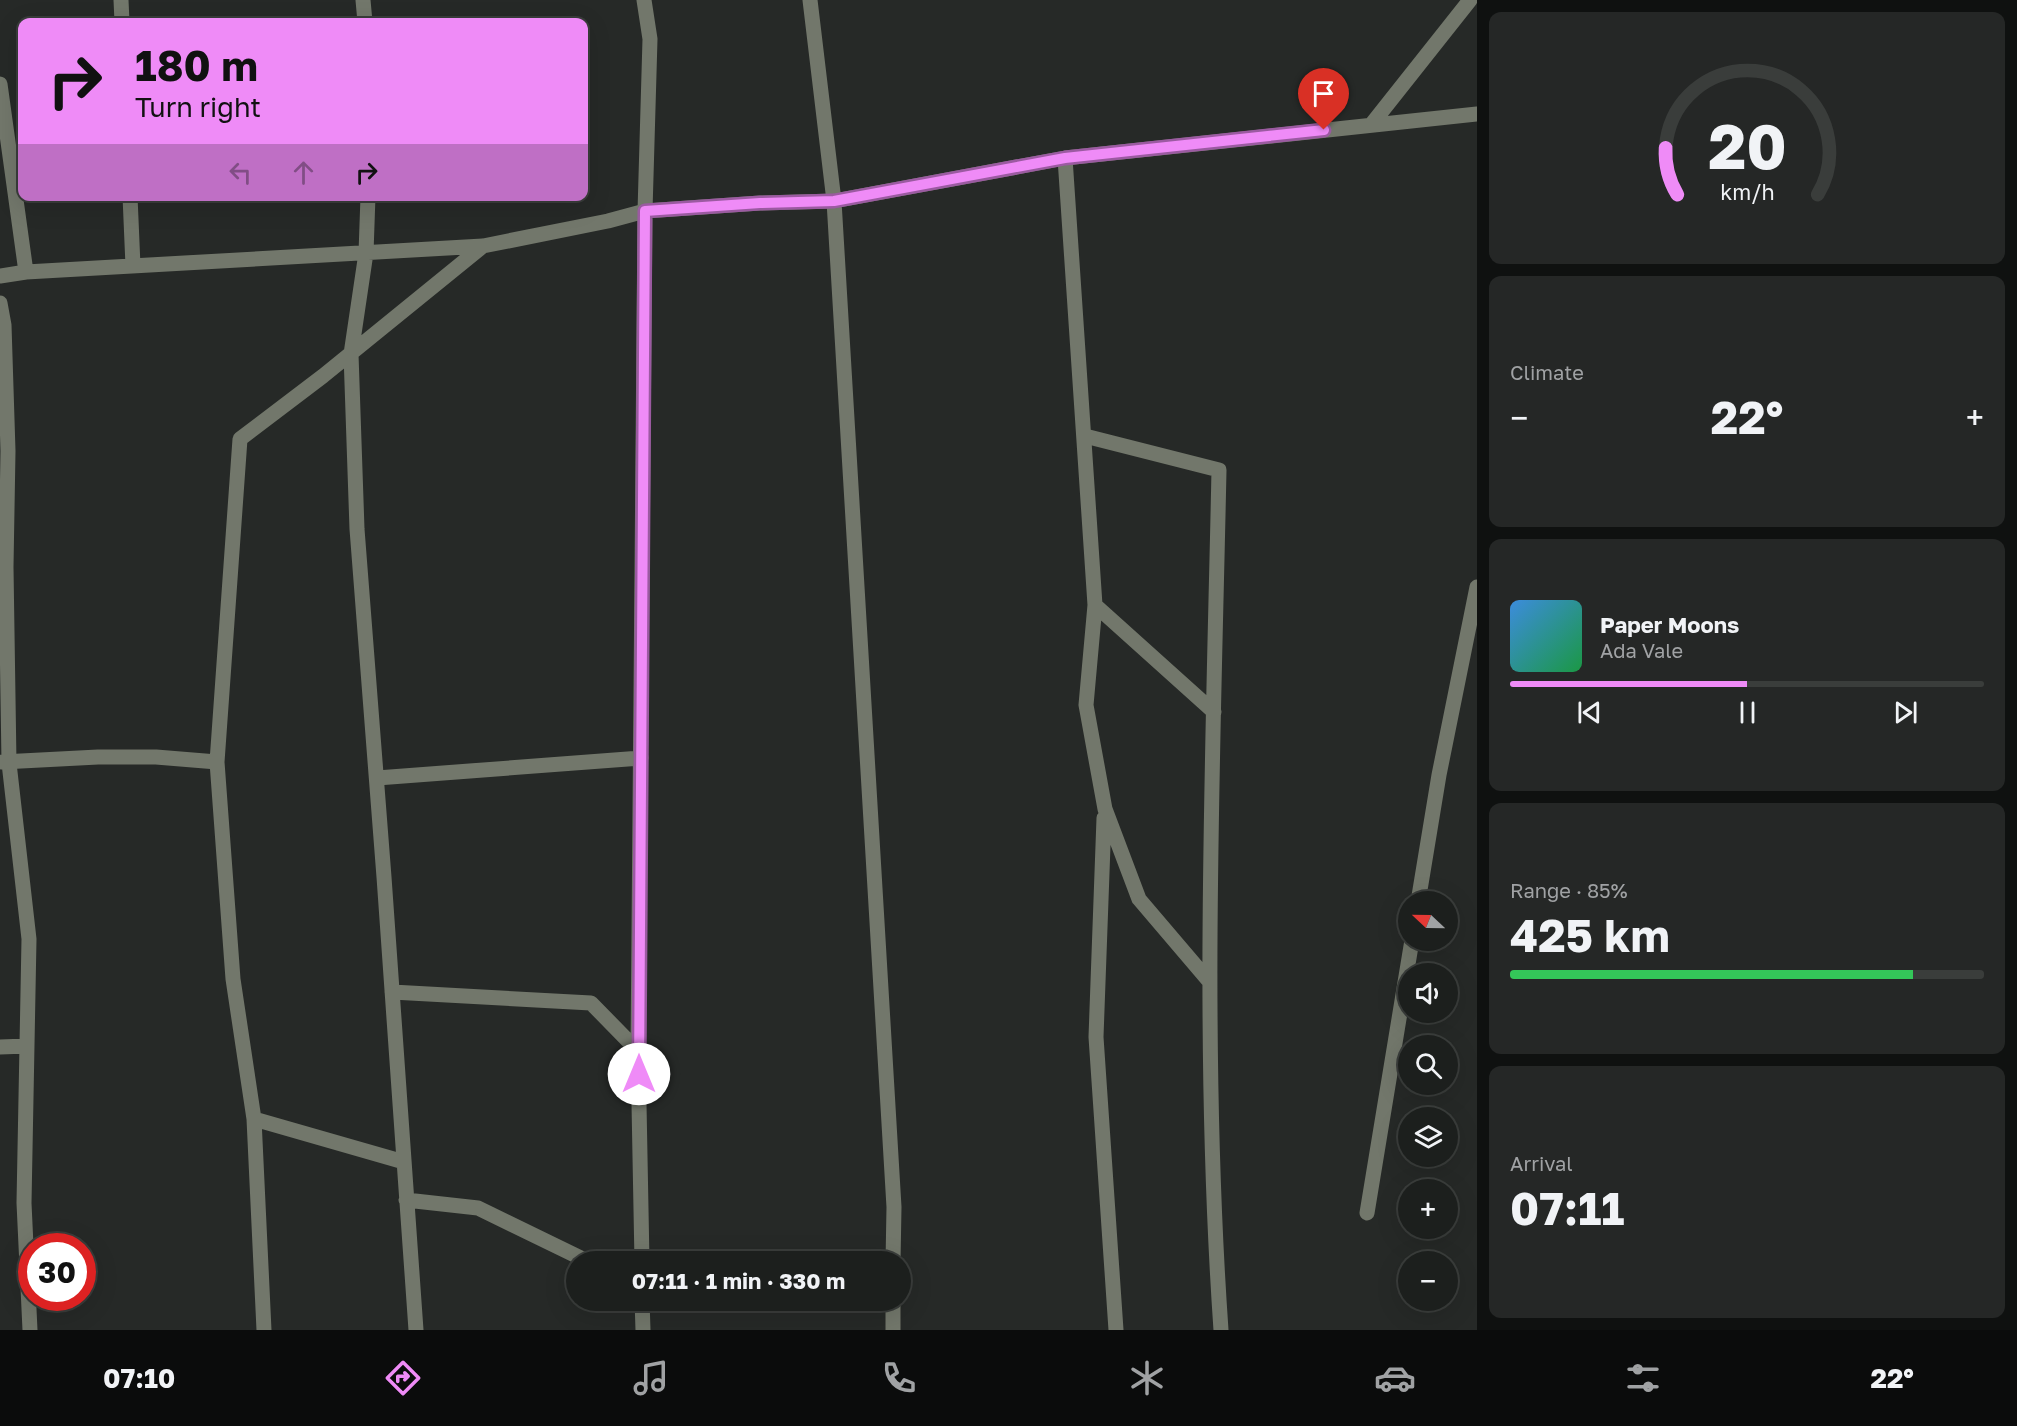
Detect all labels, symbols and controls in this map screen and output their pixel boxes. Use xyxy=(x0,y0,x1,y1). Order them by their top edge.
text: 180 m xyxy=(135,40,258,90)
icon: right xyxy=(36,42,114,120)
pin xyxy=(1298,68,1349,130)
icon: arrive xyxy=(1307,77,1340,110)
text: Turn right xyxy=(135,91,261,123)
text: 20 xyxy=(1708,108,1786,183)
icon: left xyxy=(224,156,257,189)
icon: ahead xyxy=(287,156,320,189)
icon: right xyxy=(350,156,383,189)
text: km/h xyxy=(1720,179,1774,205)
text: Climate xyxy=(1510,360,1584,384)
text: 22° xyxy=(1711,390,1783,444)
text: − xyxy=(1510,398,1528,437)
text: + xyxy=(1966,398,1984,437)
text: Paper Moons xyxy=(1600,611,1739,638)
text: Ada Vale xyxy=(1600,638,1683,662)
icon: previous xyxy=(1573,696,1606,729)
icon: pause xyxy=(1731,696,1764,729)
icon: next xyxy=(1889,696,1922,729)
text: Range · 85% xyxy=(1510,878,1628,902)
north arrow xyxy=(1398,891,1458,951)
map controls xyxy=(1398,891,1458,1311)
text: 425 km xyxy=(1510,908,1670,962)
button: sound xyxy=(1398,963,1458,1023)
button: search xyxy=(1398,1035,1458,1095)
position arrow xyxy=(607,1042,671,1106)
button: layers xyxy=(1398,1107,1458,1167)
text: Arrival xyxy=(1510,1151,1573,1175)
button: + xyxy=(1398,1179,1458,1239)
text: 07:11 xyxy=(1510,1181,1625,1235)
speed limit sign: 30 xyxy=(18,1233,96,1311)
button: − xyxy=(1398,1251,1458,1311)
text: 07:11 · 1 min · 330 m xyxy=(632,1267,845,1294)
icon: directions xyxy=(382,1357,424,1399)
icon: music xyxy=(630,1357,672,1399)
icon: phone xyxy=(878,1357,920,1399)
icon: climate xyxy=(1126,1357,1168,1399)
icon: car xyxy=(1374,1357,1416,1399)
icon: filters xyxy=(1622,1357,1664,1399)
text: 07:10 xyxy=(103,1362,175,1394)
text: 22° xyxy=(1870,1362,1914,1394)

